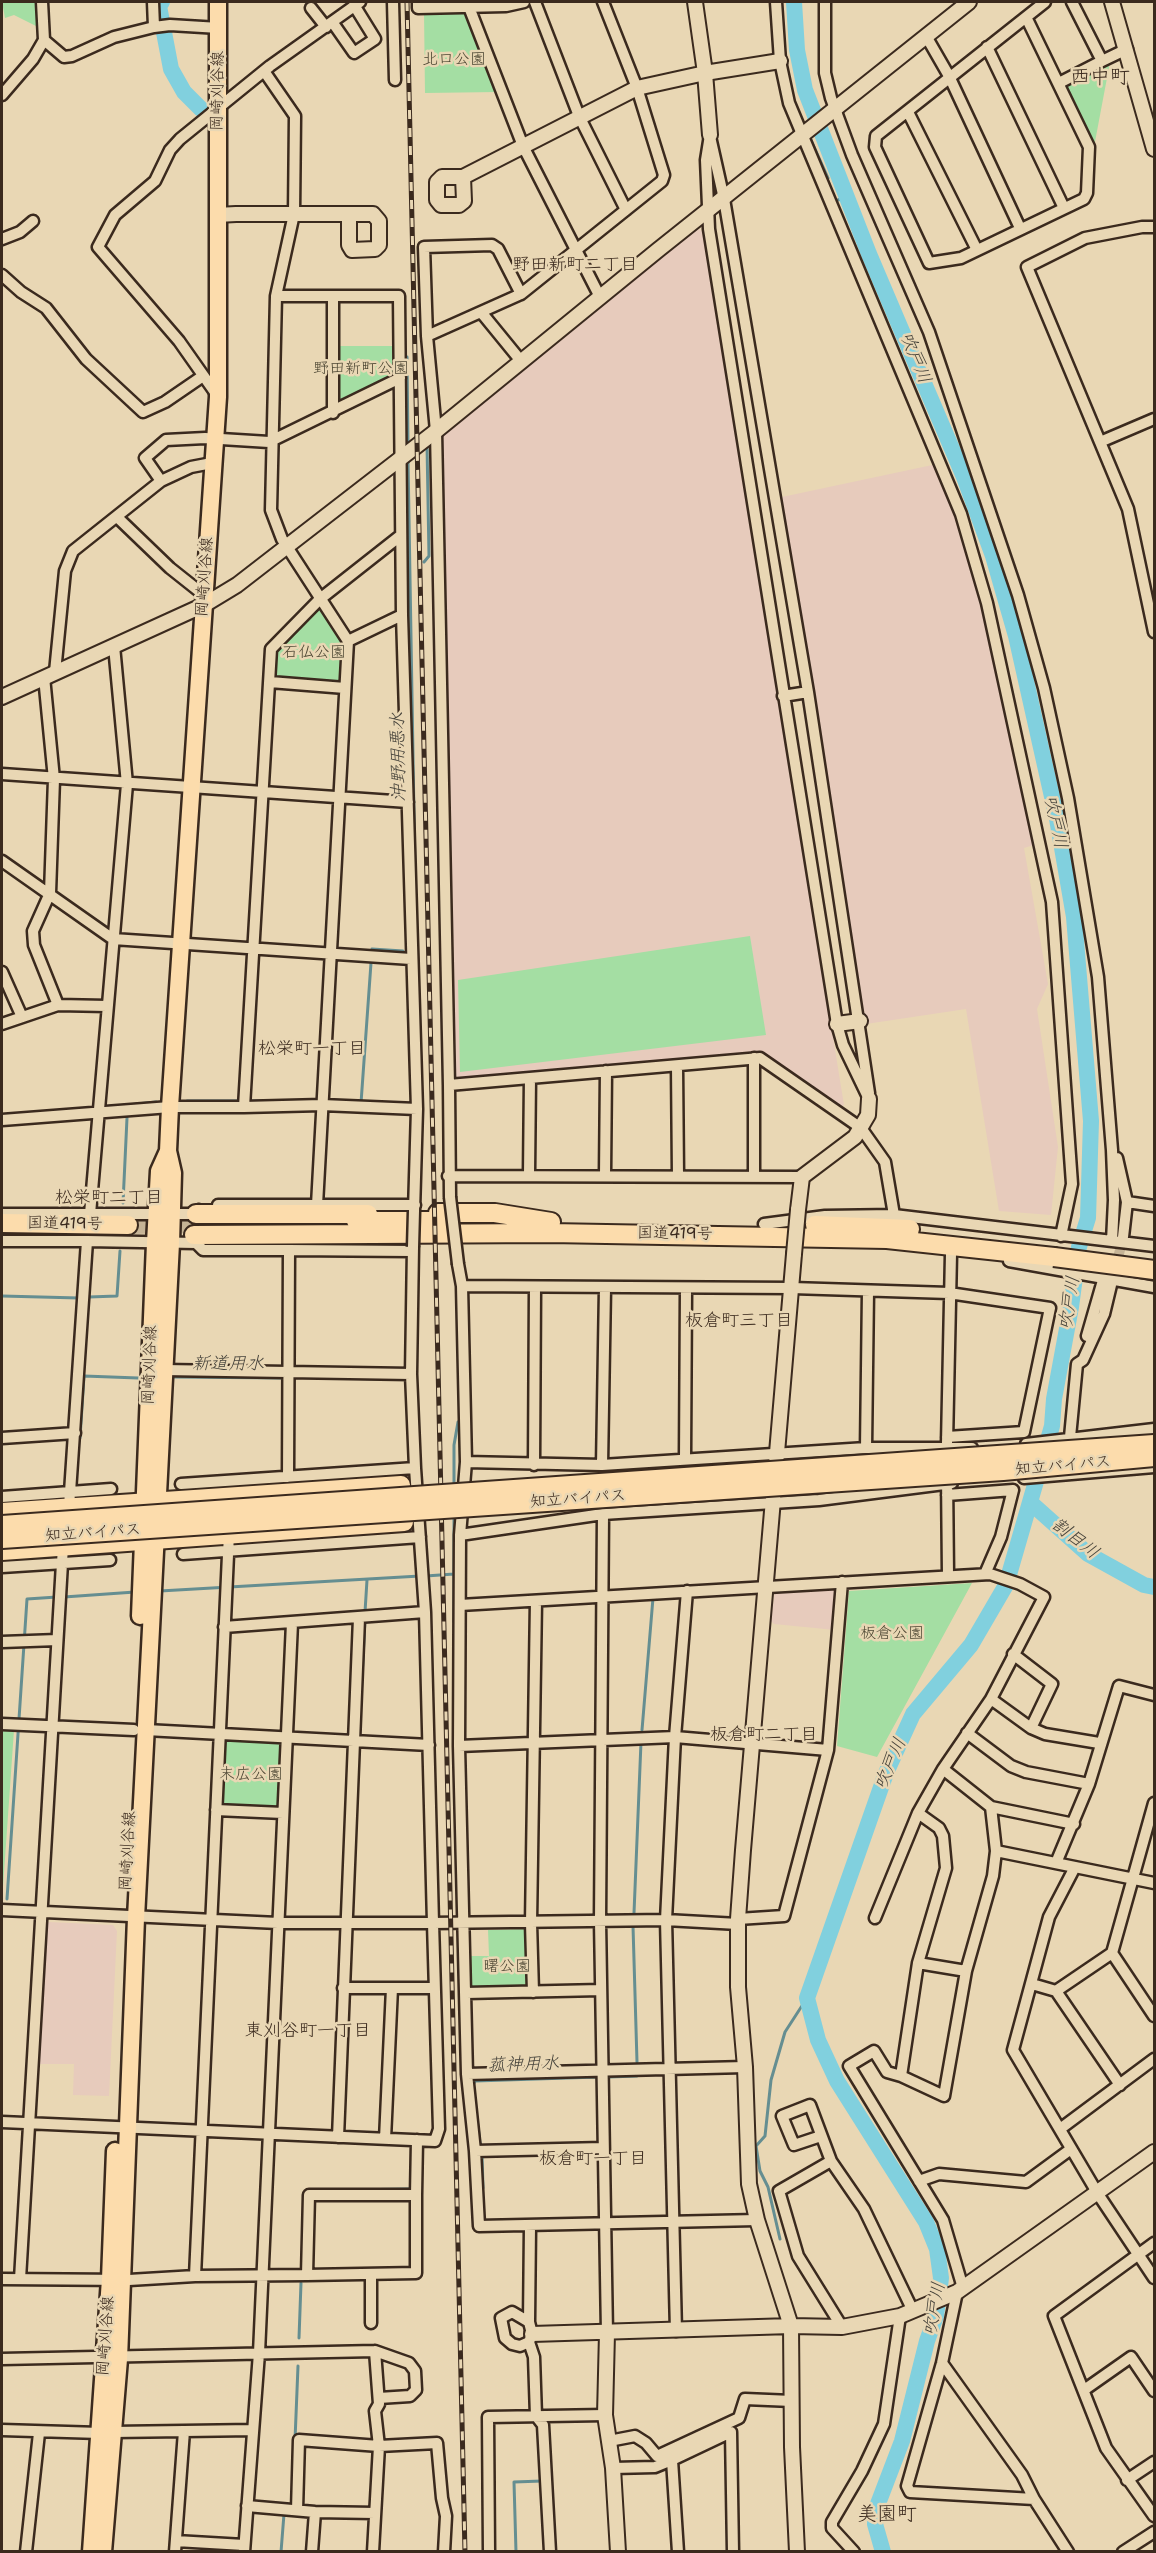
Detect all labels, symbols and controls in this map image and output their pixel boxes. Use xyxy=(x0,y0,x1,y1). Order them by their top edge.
park label: 北口公園 xyxy=(422,50,486,70)
street label: 岡崎刈谷線 xyxy=(208,51,228,131)
district label: 西中町 xyxy=(1070,66,1130,90)
district label: 野田新町二丁目 xyxy=(512,254,638,276)
water label: 吹戸川 xyxy=(895,329,935,387)
park label: 野田新町公園 xyxy=(313,359,409,379)
street label: 岡崎刈谷線 xyxy=(193,536,217,618)
park label: 石仏公園 xyxy=(282,643,346,663)
water label: 沖野用悪水 xyxy=(387,712,411,802)
water label: 吹戸川 xyxy=(1039,793,1071,851)
district label: 松栄町一丁目 xyxy=(258,1038,366,1060)
district label: 松栄町二丁目 xyxy=(55,1187,163,1209)
street label: 国道419号 xyxy=(27,1214,103,1234)
street label: 国道419号 xyxy=(637,1224,713,1244)
water label: 吹戸川 xyxy=(1055,1275,1085,1331)
district label: 板倉町三丁目 xyxy=(685,1310,793,1332)
street label: 岡崎刈谷線 xyxy=(139,1325,161,1405)
water label: 新道用水 xyxy=(192,1353,264,1375)
street label: 知立バイパス xyxy=(1014,1452,1112,1480)
street label: 知立バイパス xyxy=(529,1486,627,1512)
water label: 割目川 xyxy=(1047,1514,1103,1564)
street label: 知立バイパス xyxy=(44,1520,142,1546)
park label: 板倉公園 xyxy=(860,1624,924,1644)
district label: 板倉町二丁目 xyxy=(710,1724,818,1746)
water label: 吹戸川 xyxy=(871,1735,911,1793)
park label: 末広公園 xyxy=(219,1765,283,1785)
street label: 岡崎刈谷線 xyxy=(116,1811,140,1891)
park label: 曙公園 xyxy=(483,1957,531,1977)
district label: 東刈谷町一丁目 xyxy=(245,2020,371,2042)
water label: 菰神用水 xyxy=(487,2053,559,2077)
district label: 板倉町一丁目 xyxy=(539,2148,647,2170)
water label: 吹戸川 xyxy=(920,2281,950,2337)
street label: 岡崎刈谷線 xyxy=(94,2295,118,2377)
district label: 美園町 xyxy=(857,2503,917,2527)

